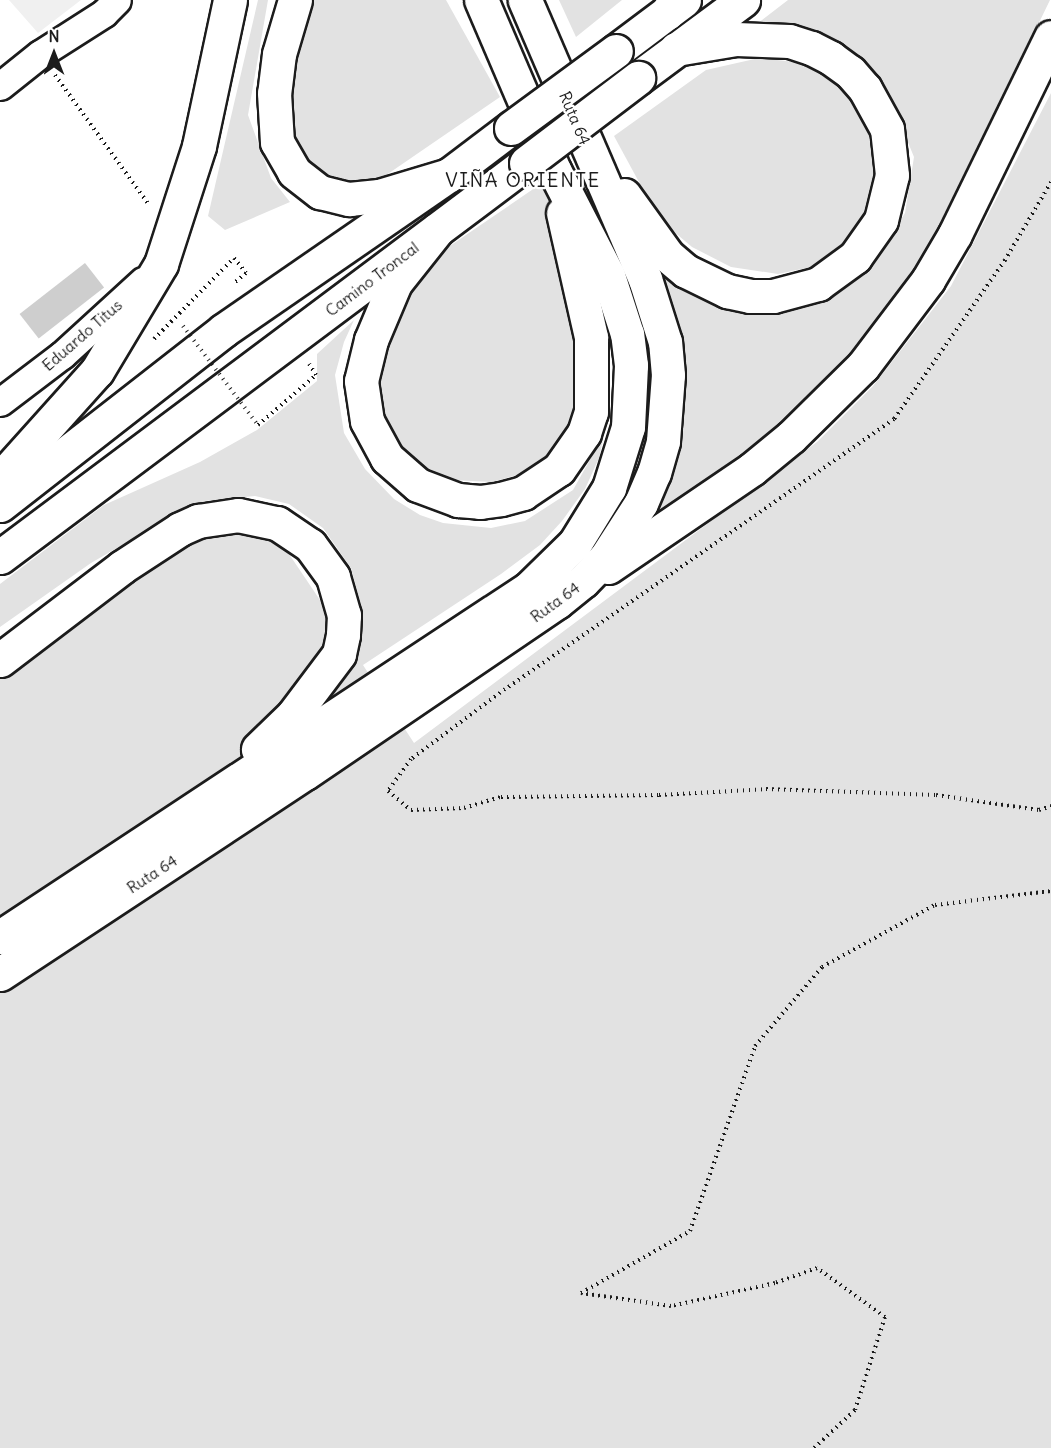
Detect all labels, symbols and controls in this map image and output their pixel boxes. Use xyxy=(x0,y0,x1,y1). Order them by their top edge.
north arrow xyxy=(24,24,84,84)
text: N xyxy=(48,26,60,46)
street label: Ruta 64 xyxy=(555,88,595,148)
district label: VIÑA ORIENTE xyxy=(445,167,601,191)
street label: Camino Troncal xyxy=(322,238,422,320)
street label: Eduardo Titus xyxy=(38,295,126,375)
street label: Ruta 64 xyxy=(527,578,583,626)
street label: Ruta 64 xyxy=(123,851,181,897)

